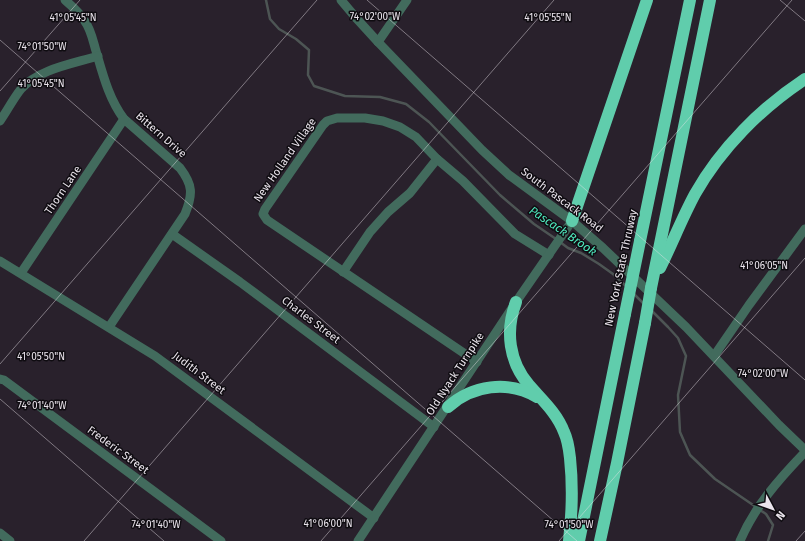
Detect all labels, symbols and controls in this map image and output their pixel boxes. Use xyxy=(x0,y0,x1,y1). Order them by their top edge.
text: 74°02'00"W xyxy=(350,11,401,23)
text: 41°05'45"N xyxy=(49,12,97,24)
text: 41°05'55"N xyxy=(524,12,572,24)
text: 74°01'50"W xyxy=(17,41,67,53)
text: 41°05'45"N xyxy=(17,78,65,90)
street label: Bittern Drive xyxy=(133,109,189,161)
street label: New Holland Village xyxy=(251,115,319,205)
street label: Thorn Lane xyxy=(42,163,84,217)
street label: South Pascack Road xyxy=(518,165,606,235)
water label: Pascack Brook xyxy=(527,203,600,259)
street label: New York State Thruway xyxy=(602,208,640,328)
text: 41°06'05"N xyxy=(740,260,788,272)
street label: Charles Street xyxy=(279,294,343,346)
street label: Old Nyack Turnpike xyxy=(423,330,487,418)
street label: Judith Street xyxy=(170,349,228,397)
text: 41°05'50"N xyxy=(17,351,65,363)
text: 74°02'00"W xyxy=(738,368,789,380)
text: 74°01'40"W xyxy=(17,400,67,412)
street label: Frederic Street xyxy=(85,423,151,477)
north arrow xyxy=(753,489,793,529)
text: N xyxy=(773,508,787,522)
text: 41°06'00"N xyxy=(304,518,352,530)
text: 74°01'40"W xyxy=(131,519,181,531)
text: 74°01'50"W xyxy=(544,519,594,531)

